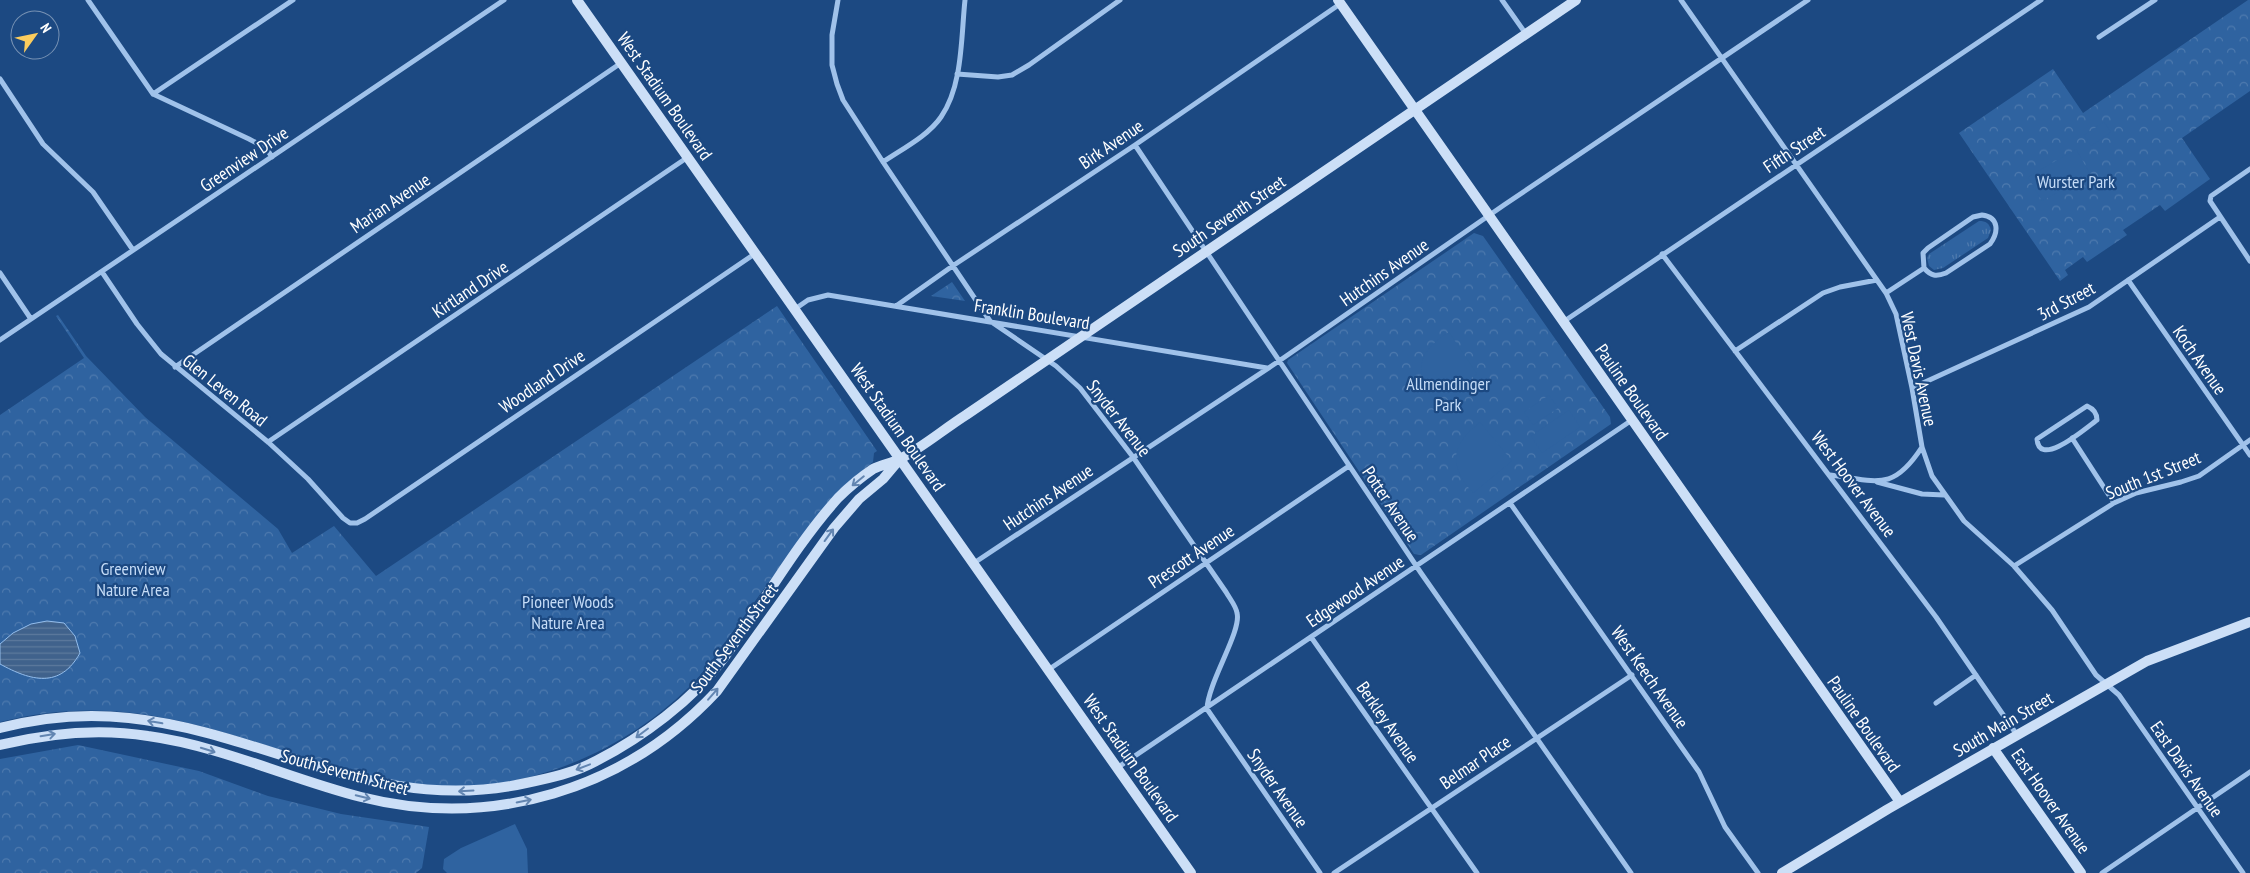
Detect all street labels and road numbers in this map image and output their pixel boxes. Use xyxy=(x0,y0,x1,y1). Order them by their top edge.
street label: West Stadium Boulevard xyxy=(612,28,718,164)
street label: Birk Avenue xyxy=(1074,114,1148,174)
street label: Fifth Street xyxy=(1759,120,1829,178)
street label: Greenview Drive xyxy=(196,121,292,197)
street label: Marian Avenue xyxy=(346,168,434,238)
street label: South Seventh Street xyxy=(1168,170,1290,262)
street label: Hutchins Avenue xyxy=(1335,233,1433,311)
street label: Kirtland Drive xyxy=(428,255,512,323)
street label: 3rd Street xyxy=(2033,276,2099,326)
street label: Franklin Boulevard xyxy=(973,294,1091,334)
street label: West Davis Avenue xyxy=(1896,310,1942,428)
street label: Koch Avenue xyxy=(2168,321,2232,399)
street label: Pauline Boulevard xyxy=(1590,339,1674,445)
street label: Woodland Drive xyxy=(495,344,589,418)
street label: Glen Leven Road xyxy=(178,349,272,431)
street label: West Stadium Boulevard xyxy=(845,359,951,495)
street label: Snyder Avenue xyxy=(1082,375,1156,461)
street label: West Hoover Avenue xyxy=(1807,426,1901,542)
street label: South 1st Street xyxy=(2102,446,2204,504)
street label: Hutchins Avenue xyxy=(999,459,1097,535)
street label: Potter Avenue xyxy=(1357,462,1425,546)
street label: Prescott Avenue xyxy=(1144,519,1238,593)
street label: Edgewood Avenue xyxy=(1302,550,1408,632)
street label: South Seventh Street xyxy=(685,579,783,697)
street label: West Keech Avenue xyxy=(1606,621,1694,733)
street label: Pauline Boulevard xyxy=(1822,671,1906,777)
street label: Berkley Avenue xyxy=(1352,677,1424,767)
street label: South Main Street xyxy=(1949,686,2057,762)
street label: West Stadium Boulevard xyxy=(1078,690,1184,826)
street label: East Davis Avenue xyxy=(2145,716,2229,822)
street label: Belmar Place xyxy=(1435,730,1515,794)
street label: South Seventh Street xyxy=(279,744,411,800)
street label: Snyder Avenue xyxy=(1242,744,1314,832)
street label: East Hoover Avenue xyxy=(2006,744,2096,858)

